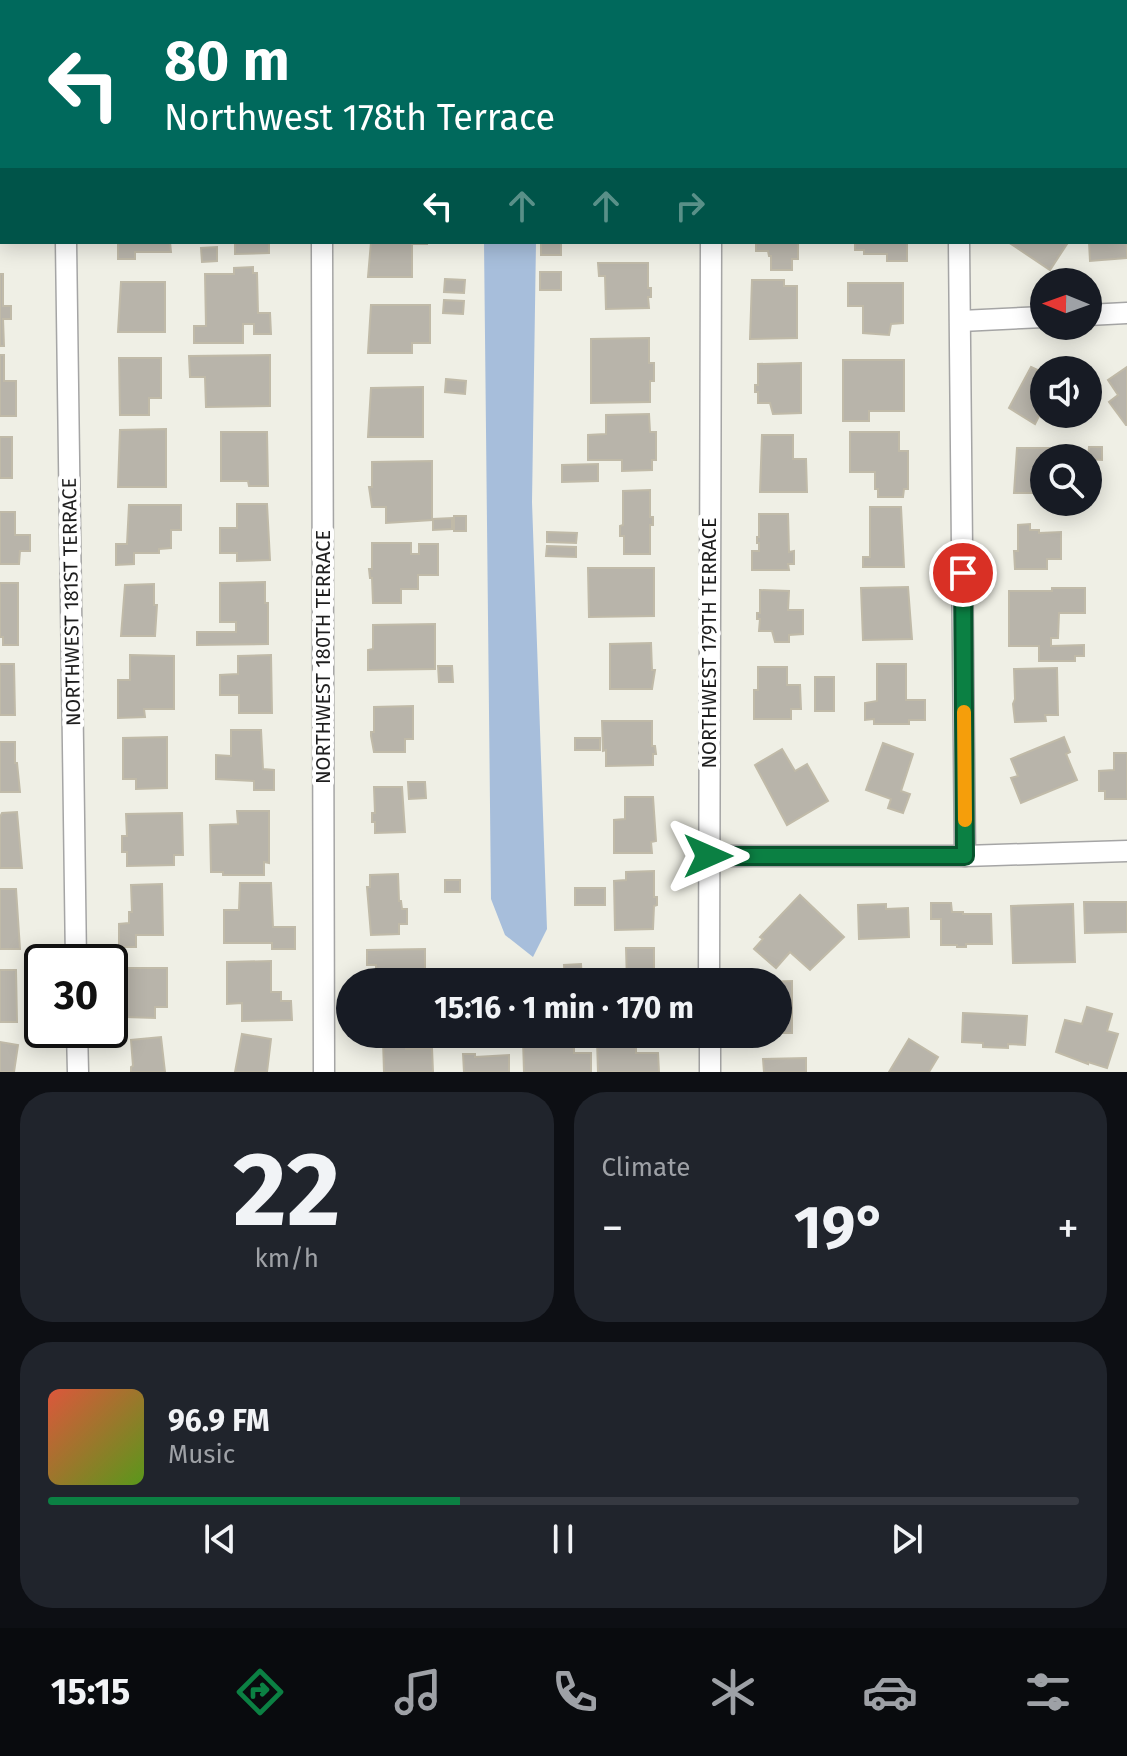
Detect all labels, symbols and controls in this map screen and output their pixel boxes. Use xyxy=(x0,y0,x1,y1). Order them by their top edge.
text: 80 m xyxy=(164,28,290,95)
icon: left xyxy=(32,32,136,136)
text: Northwest 178th Terrace xyxy=(164,96,555,140)
icon: left xyxy=(416,184,460,228)
icon: ahead xyxy=(500,184,544,228)
icon: ahead xyxy=(584,184,628,228)
icon: right xyxy=(668,184,712,228)
north arrow xyxy=(1030,268,1102,340)
map controls xyxy=(1030,268,1102,516)
button: sound xyxy=(1030,356,1102,428)
button: search xyxy=(1030,444,1102,516)
street label: NORTHWEST 181ST TERRACE xyxy=(57,478,85,726)
street label: NORTHWEST 179TH TERRACE xyxy=(697,517,721,769)
street label: NORTHWEST 180TH TERRACE xyxy=(311,530,335,784)
pin xyxy=(929,539,997,607)
icon: arrive xyxy=(941,551,985,595)
position arrow xyxy=(666,814,750,898)
speed limit sign: 30 xyxy=(24,944,128,1048)
text: 15:16 · 1 min · 170 m xyxy=(434,990,694,1026)
text: 22 xyxy=(233,1128,341,1253)
text: Climate xyxy=(602,1152,690,1183)
text: 19° xyxy=(794,1192,887,1264)
text: − xyxy=(602,1202,624,1255)
text: + xyxy=(1057,1202,1079,1255)
text: km/h xyxy=(255,1243,319,1274)
text: 96.9 FM xyxy=(168,1403,270,1439)
text: Music xyxy=(168,1439,235,1470)
icon: previous xyxy=(198,1517,242,1561)
icon: pause xyxy=(541,1517,585,1561)
icon: next xyxy=(885,1517,929,1561)
icon: directions xyxy=(232,1664,288,1720)
icon: music xyxy=(390,1664,446,1720)
icon: phone xyxy=(547,1664,603,1720)
icon: climate xyxy=(705,1664,761,1720)
icon: car xyxy=(862,1664,918,1720)
icon: filters xyxy=(1020,1664,1076,1720)
text: 15:15 xyxy=(51,1670,130,1714)

